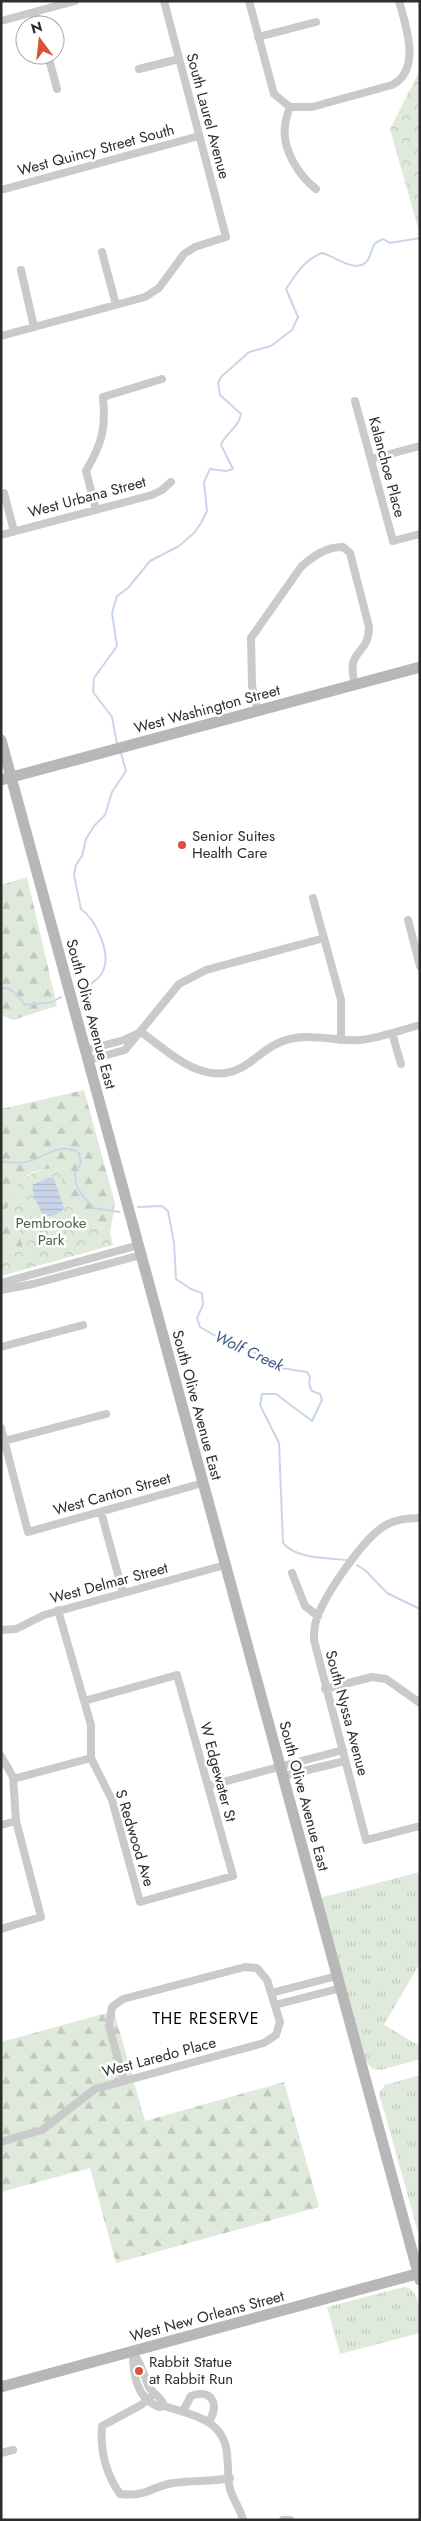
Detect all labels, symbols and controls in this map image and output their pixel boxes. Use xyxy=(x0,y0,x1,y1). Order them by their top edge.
north arrow xyxy=(15,15,65,65)
text: N xyxy=(29,16,45,39)
street label: South Laurel Avenue xyxy=(181,51,235,182)
street label: West Quincy Street South xyxy=(15,118,177,182)
street label: Kalanchoe Place xyxy=(363,414,411,520)
street label: West Urbana Street xyxy=(26,471,149,523)
street label: West Washington Street xyxy=(132,679,283,739)
place label: Senior Suites Health Care xyxy=(192,825,275,864)
marker: Senior Suites Health Care xyxy=(176,839,188,851)
street label: South Olive Avenue East xyxy=(60,937,122,1092)
park label: Pembrooke Park xyxy=(15,1212,87,1251)
water label: Wolf Creek xyxy=(211,1325,288,1378)
street label: South Olive Avenue East xyxy=(166,1328,228,1483)
street label: West Canton Street xyxy=(51,1467,173,1521)
street label: West Delmar Street xyxy=(48,1557,171,1609)
street label: South Nyssa Avenue xyxy=(320,1648,374,1778)
street label: South Olive Avenue East xyxy=(273,1719,335,1874)
street label: W Edgewater St xyxy=(194,1720,242,1825)
street label: S Redwood Ave xyxy=(110,1787,160,1889)
district label: THE RESERVE xyxy=(152,2007,260,2030)
street label: West Laredo Place xyxy=(100,2031,219,2083)
street label: West New Orleans Street xyxy=(127,2285,287,2347)
place label: Rabbit Statue at Rabbit Run xyxy=(149,2351,233,2390)
marker: Rabbit Statue at Rabbit Run xyxy=(133,2365,145,2377)

